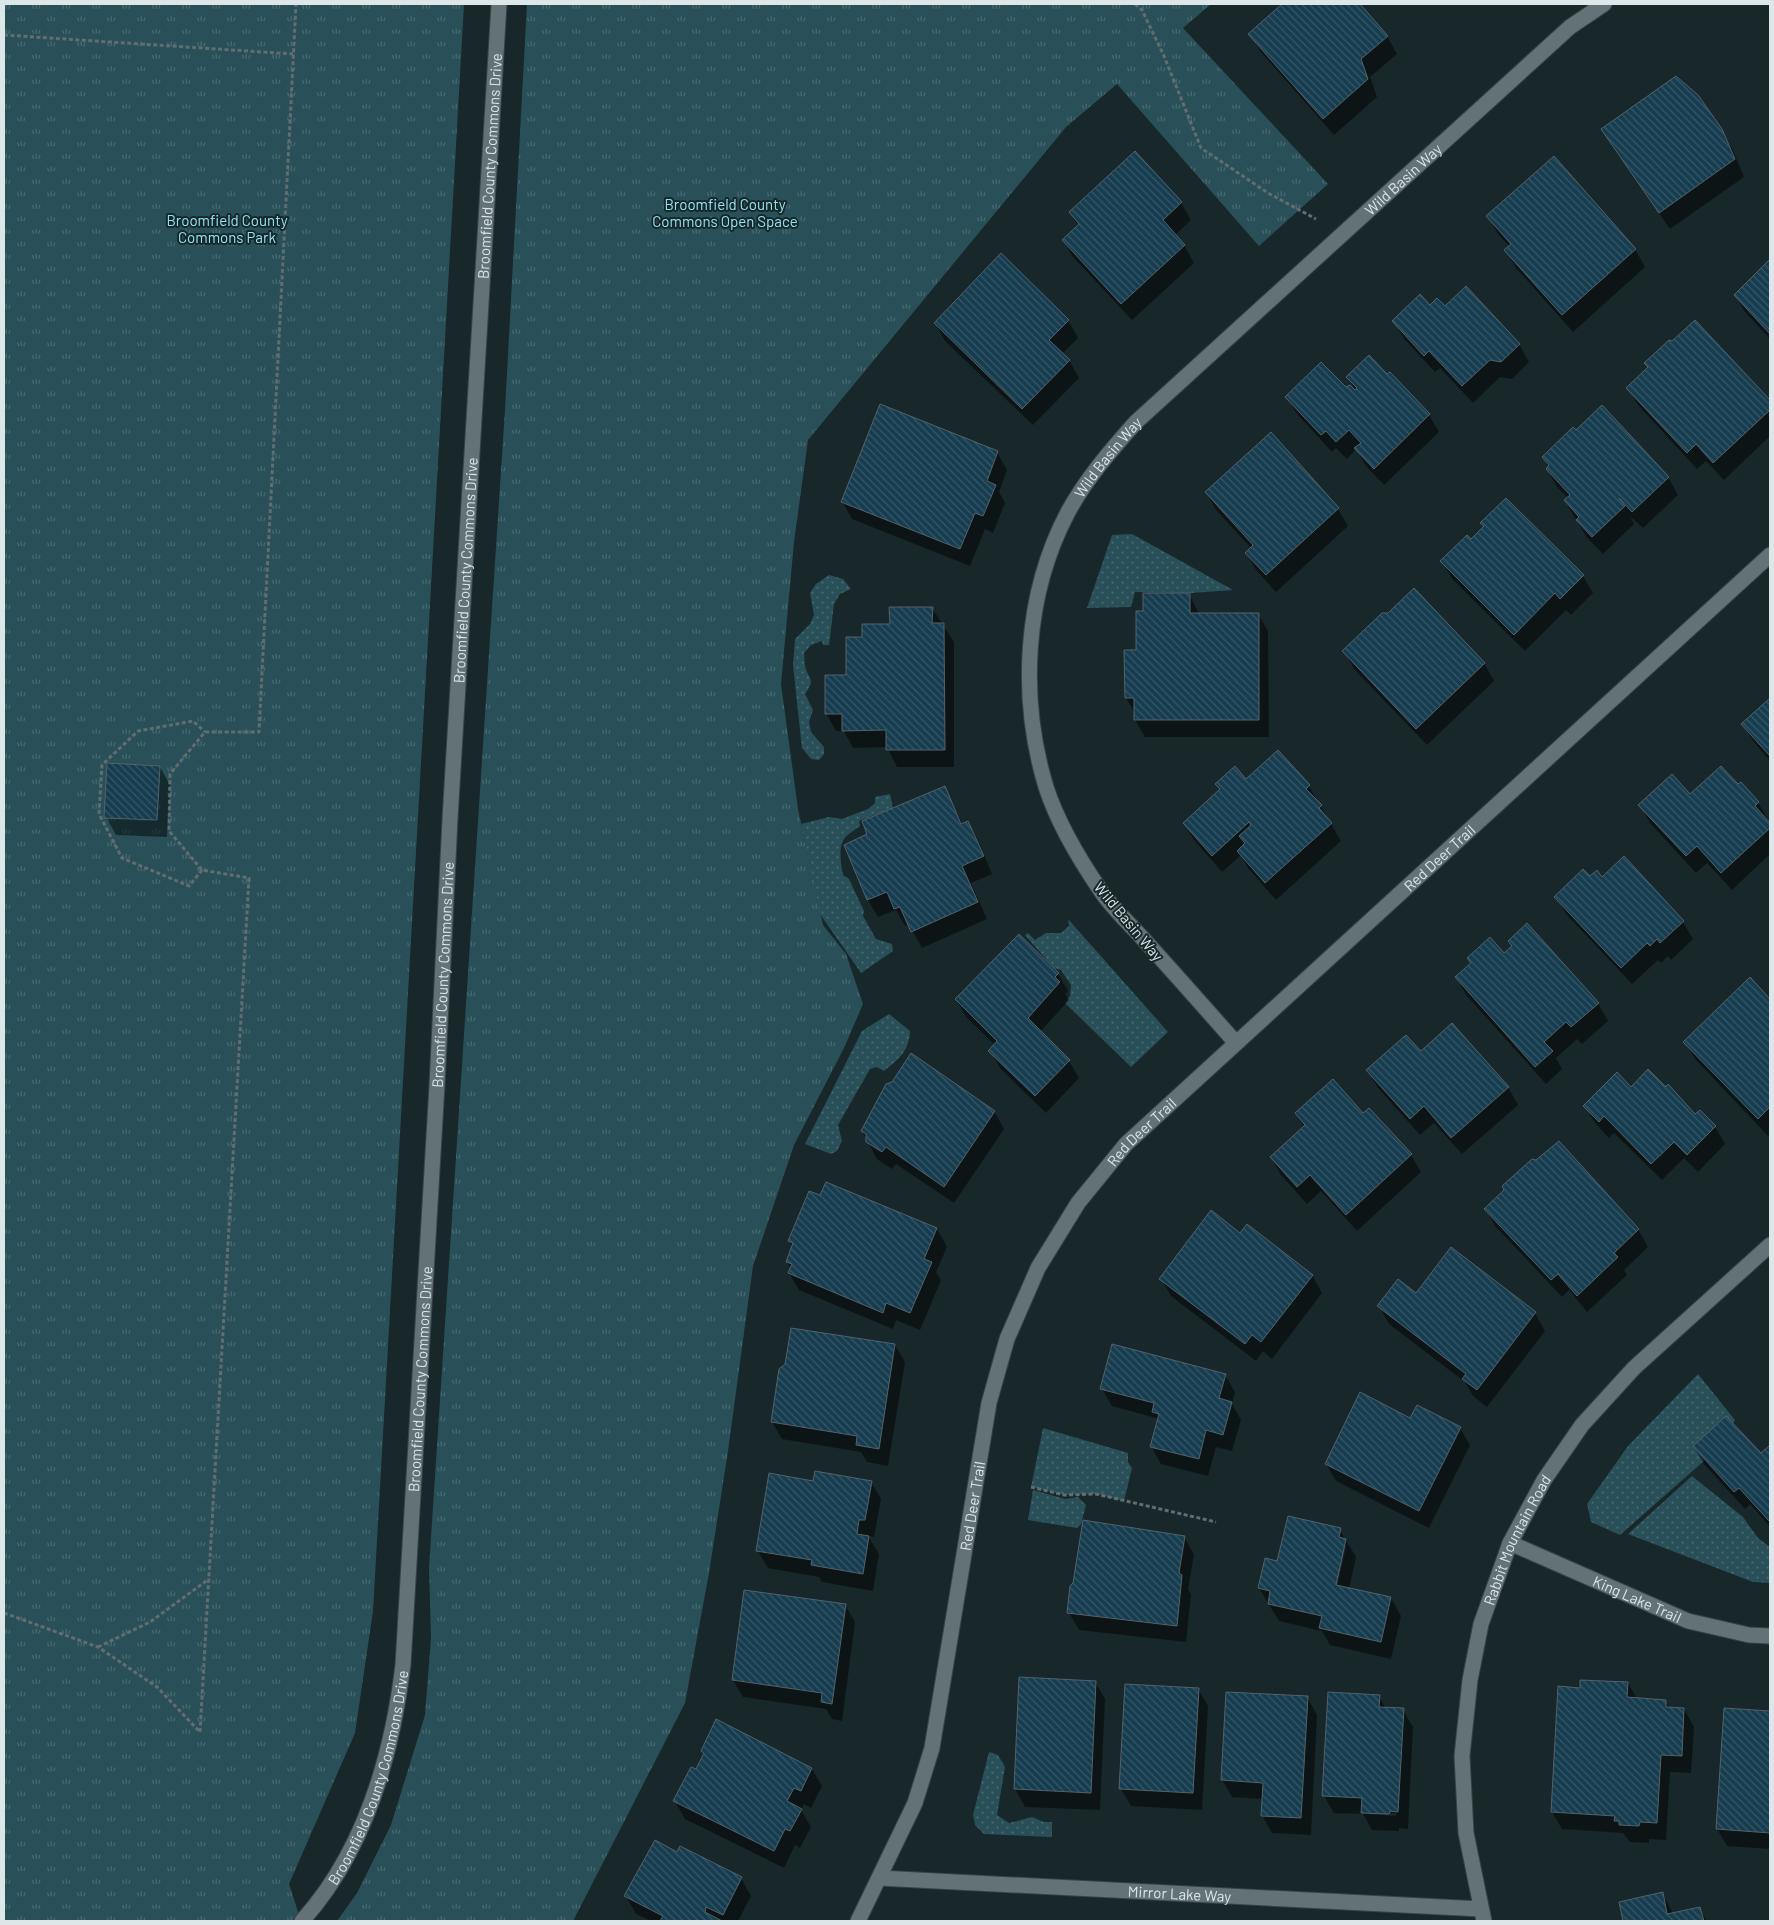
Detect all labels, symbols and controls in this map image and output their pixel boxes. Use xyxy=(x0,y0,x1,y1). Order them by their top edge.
street label: Broomfield County Commons Drive xyxy=(473,53,505,279)
street label: Wild Basin Way xyxy=(1361,140,1445,219)
park label: Broomfield County Commons Open Space xyxy=(652,195,798,230)
park label: Broomfield County Commons Park xyxy=(166,211,288,246)
street label: Wild Basin Way xyxy=(1070,413,1145,501)
street label: Broomfield County Commons Drive xyxy=(449,457,481,684)
street label: Red Deer Trail xyxy=(1400,820,1479,895)
street label: Broomfield County Commons Drive xyxy=(428,861,457,1088)
street label: Wild Basin Way xyxy=(1091,878,1167,964)
street label: Red Deer Trail xyxy=(1103,1094,1180,1170)
street label: Broomfield County Commons Drive xyxy=(404,1266,435,1492)
street label: Red Deer Trail xyxy=(956,1460,988,1552)
street label: Rabbit Mountain Road xyxy=(1479,1471,1554,1608)
street label: King Lake Trail xyxy=(1590,1572,1684,1626)
street label: Broomfield County Commons Drive xyxy=(324,1669,411,1888)
street label: Mirror Lake Way xyxy=(1127,1882,1232,1905)

